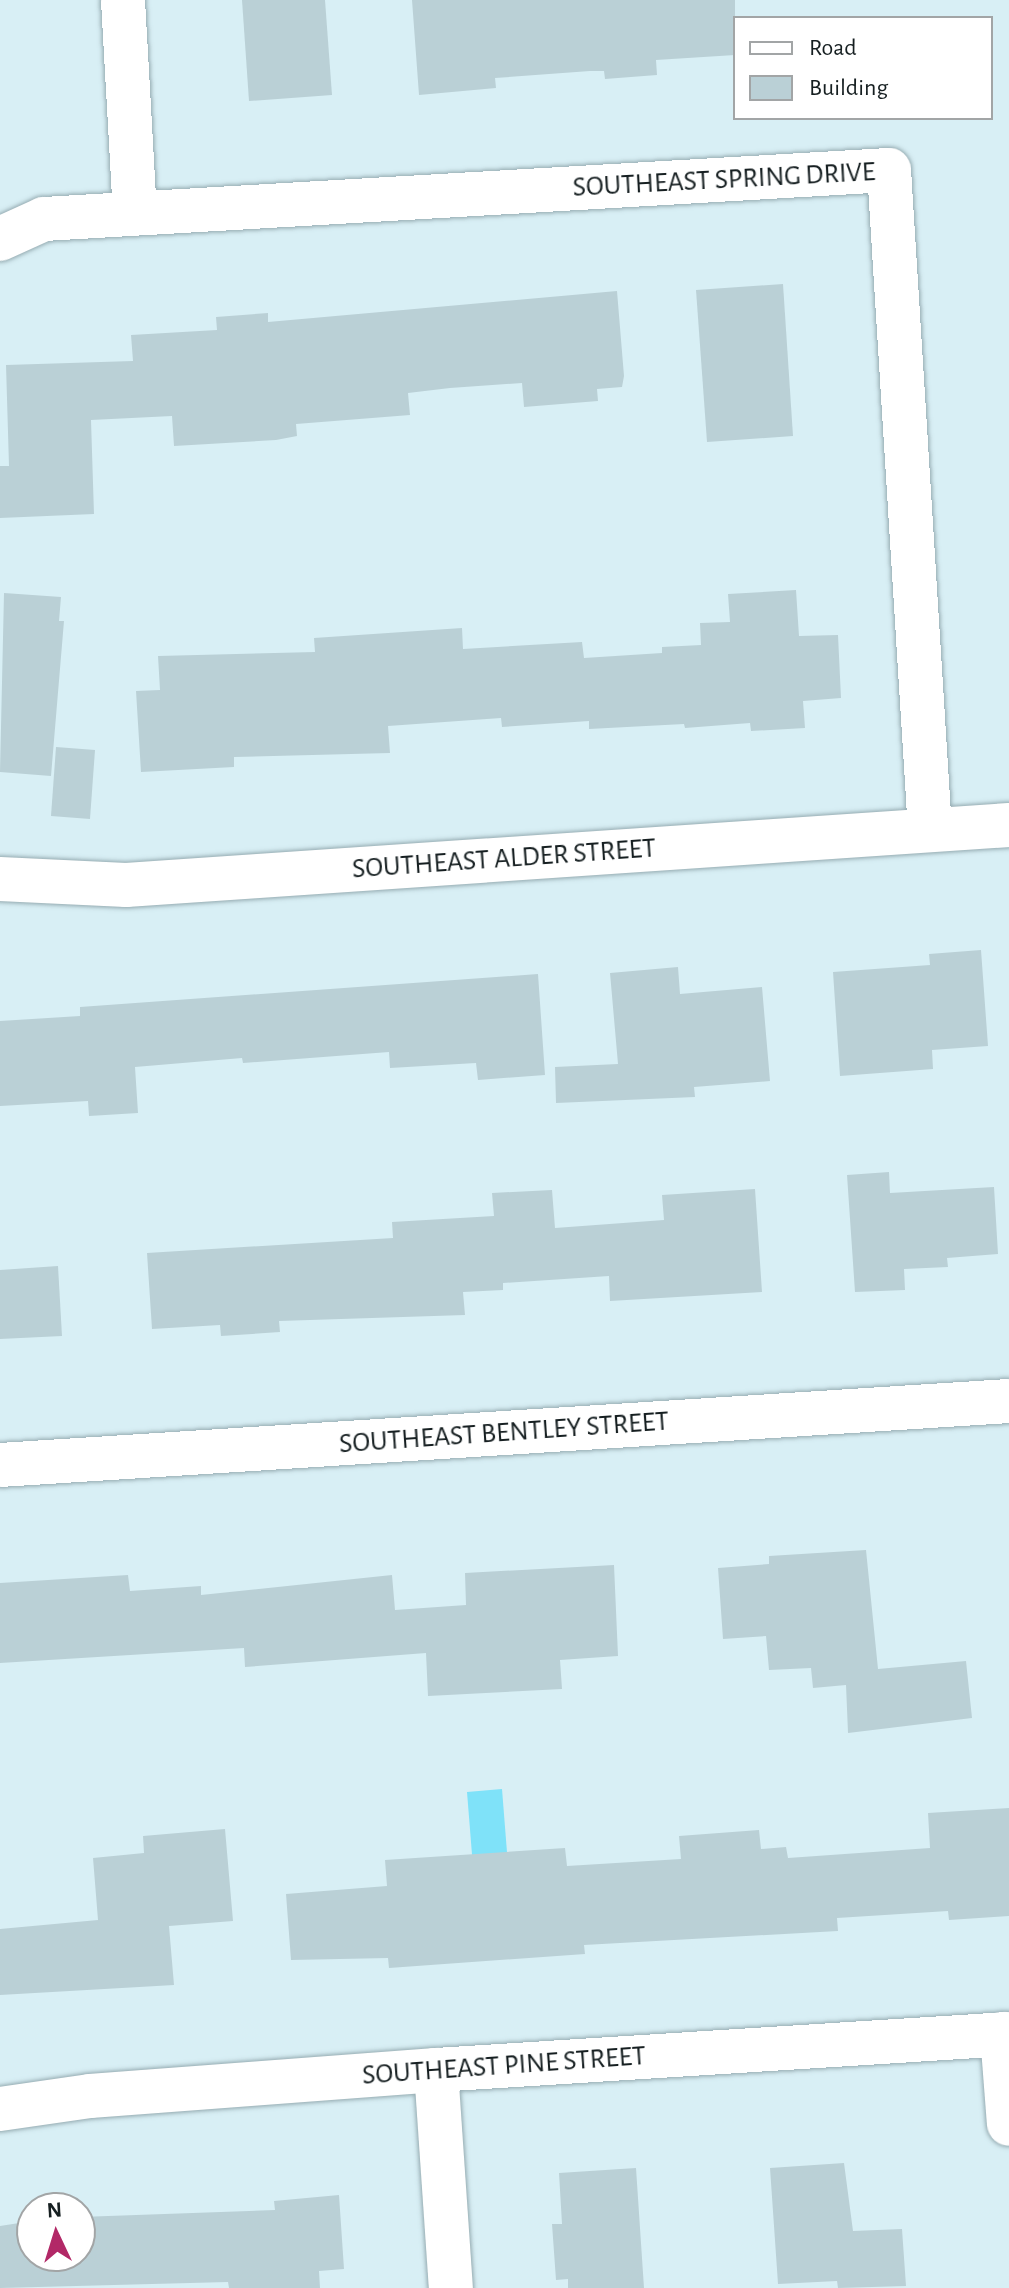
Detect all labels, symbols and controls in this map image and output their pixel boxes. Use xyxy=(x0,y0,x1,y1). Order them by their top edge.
legend xyxy=(733,16,993,120)
text: Road xyxy=(809,36,857,60)
text: Building xyxy=(809,76,888,100)
street label: SOUTHEAST SPRING DRIVE xyxy=(572,155,876,205)
street label: SOUTHEAST ALDER STREET xyxy=(351,832,657,886)
street label: SOUTHEAST BENTLEY STREET xyxy=(338,1405,670,1461)
street label: SOUTHEAST PINE STREET xyxy=(361,2039,647,2093)
north arrow xyxy=(16,2192,96,2272)
text: N xyxy=(46,2199,63,2222)

